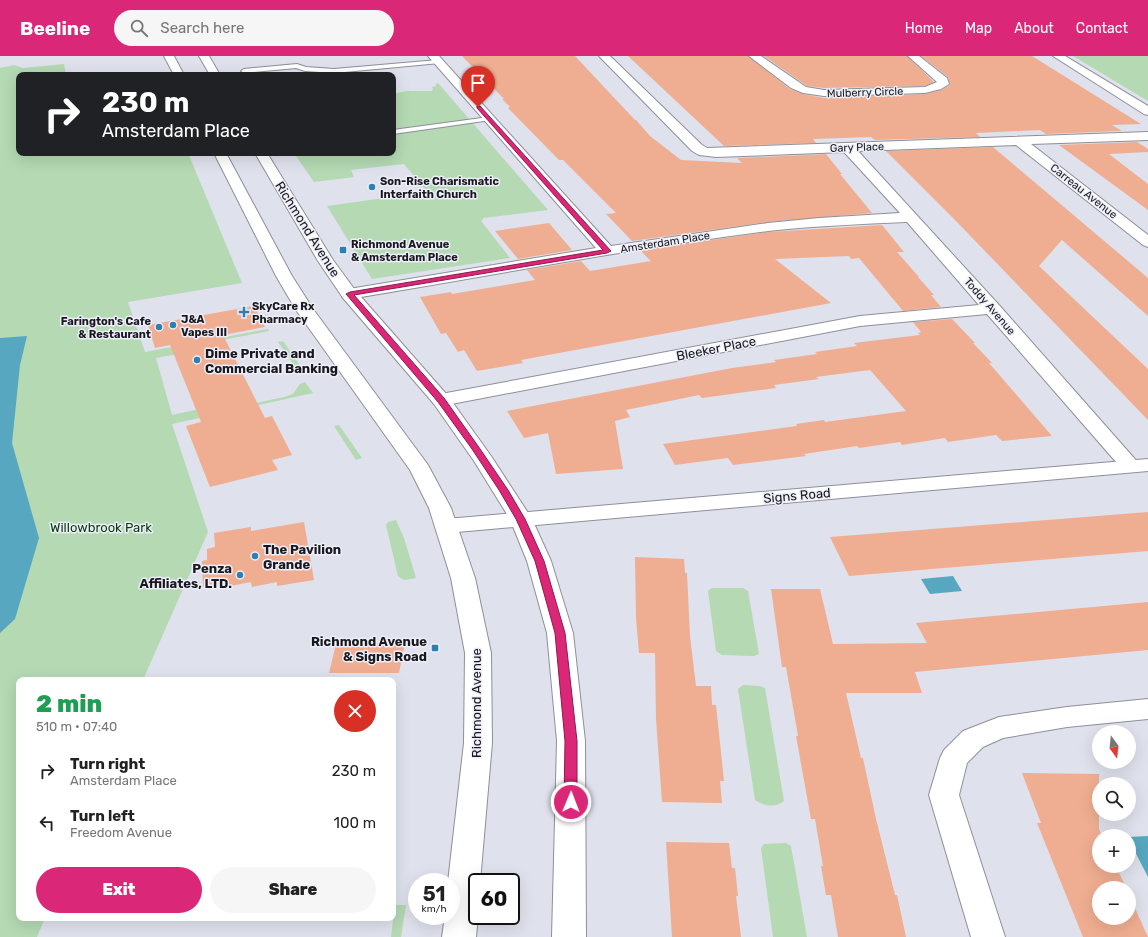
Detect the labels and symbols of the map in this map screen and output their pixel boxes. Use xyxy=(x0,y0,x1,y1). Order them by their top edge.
pin xyxy=(461,66,495,107)
street label: Mulberry Circle xyxy=(827,85,903,100)
street label: Gary Place xyxy=(830,140,884,155)
street label: Carreau Avenue xyxy=(1048,161,1120,222)
place label: Son-Rise Charismatic Interfaith Church xyxy=(380,175,499,201)
street label: Richmond Avenue xyxy=(272,179,343,280)
marker: Son-Rise Charismatic Interfaith Church xyxy=(367,182,377,192)
street label: Amsterdam Place xyxy=(619,229,711,256)
place label: Richmond Avenue & Amsterdam Place xyxy=(351,238,458,264)
marker: Richmond Avenue & Amsterdam Place xyxy=(338,245,348,255)
street label: Toddy Avenue xyxy=(961,275,1018,338)
place label: SkyCare Rx Pharmacy xyxy=(252,300,315,326)
marker: SkyCare Rx Pharmacy xyxy=(239,307,249,317)
place label: J&A Vapes III xyxy=(181,313,227,339)
place label: Farington's Cafe & Restaurant xyxy=(61,315,151,341)
marker: J&A Vapes III xyxy=(168,320,178,330)
marker: Farington's Cafe & Restaurant xyxy=(154,322,164,332)
street label: Bleeker Place xyxy=(675,333,757,364)
place label: Dime Private and Commercial Banking xyxy=(205,346,338,376)
marker: Dime Private and Commercial Banking xyxy=(192,355,202,365)
street label: Signs Road xyxy=(763,485,831,507)
park label: Willowbrook Park xyxy=(50,520,152,535)
place label: The Pavilion Grande xyxy=(263,542,341,572)
marker: The Pavilion Grande xyxy=(250,551,260,561)
place label: Penza Affiliates, LTD. xyxy=(140,561,232,591)
marker: Penza Affiliates, LTD. xyxy=(235,570,245,580)
place label: Richmond Avenue & Signs Road xyxy=(311,634,427,664)
marker: Richmond Avenue & Signs Road xyxy=(430,643,440,653)
street label: Richmond Avenue xyxy=(469,648,484,758)
north arrow xyxy=(1092,725,1136,769)
position arrow xyxy=(550,781,592,823)
speed limit sign: 60 xyxy=(468,873,520,925)

